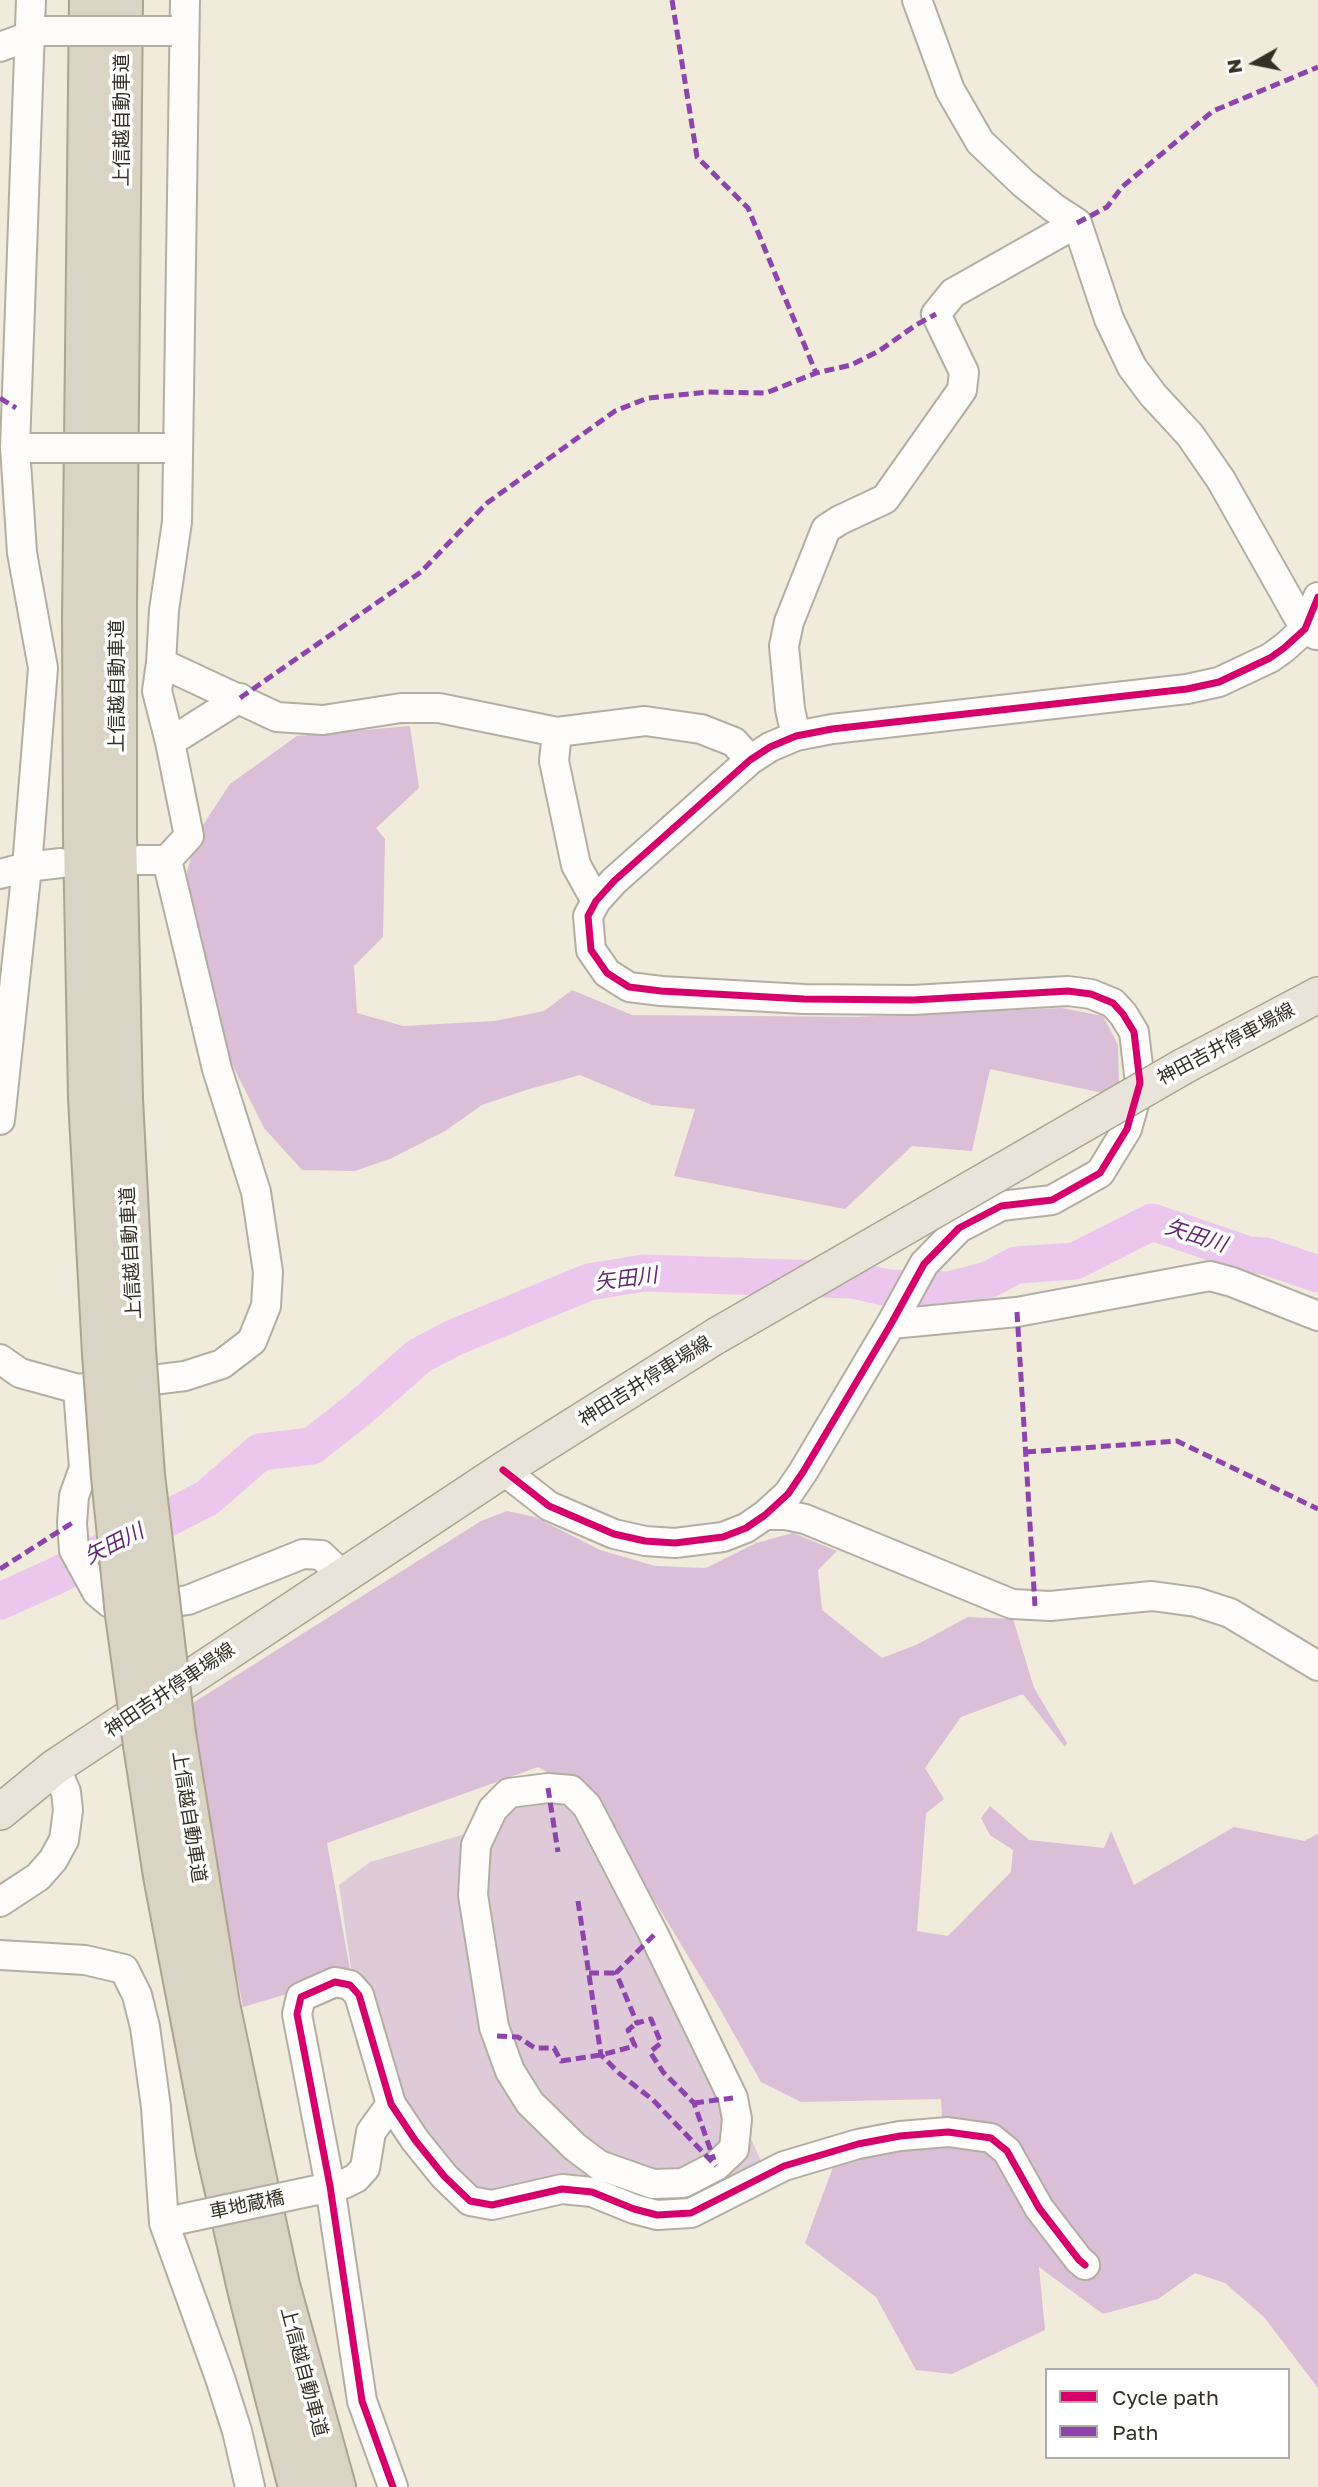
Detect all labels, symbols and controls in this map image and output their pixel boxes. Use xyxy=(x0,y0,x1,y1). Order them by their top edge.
north arrow xyxy=(1220,28,1290,98)
street label: 上信越自動車道 xyxy=(111,54,133,186)
text: N xyxy=(1221,57,1246,75)
street label: 上信越自動車道 xyxy=(106,620,128,752)
street label: 神田吉井停車場線 xyxy=(1154,998,1298,1090)
street label: 上信越自動車道 xyxy=(116,1186,146,1320)
water label: 矢田川 xyxy=(1162,1214,1230,1258)
water label: 矢田川 xyxy=(593,1263,659,1295)
street label: 神田吉井停車場線 xyxy=(575,1331,715,1431)
water label: 矢田川 xyxy=(80,1518,148,1570)
street label: 神田吉井停車場線 xyxy=(101,1638,239,1742)
street label: 上信越自動車道 xyxy=(167,1750,211,1884)
street label: 車地蔵橋 xyxy=(207,2186,287,2224)
street label: 上信越自動車道 xyxy=(276,2305,332,2439)
legend xyxy=(1045,2368,1290,2459)
text: Cycle path xyxy=(1112,2384,1219,2410)
text: Path xyxy=(1112,2419,1159,2445)

